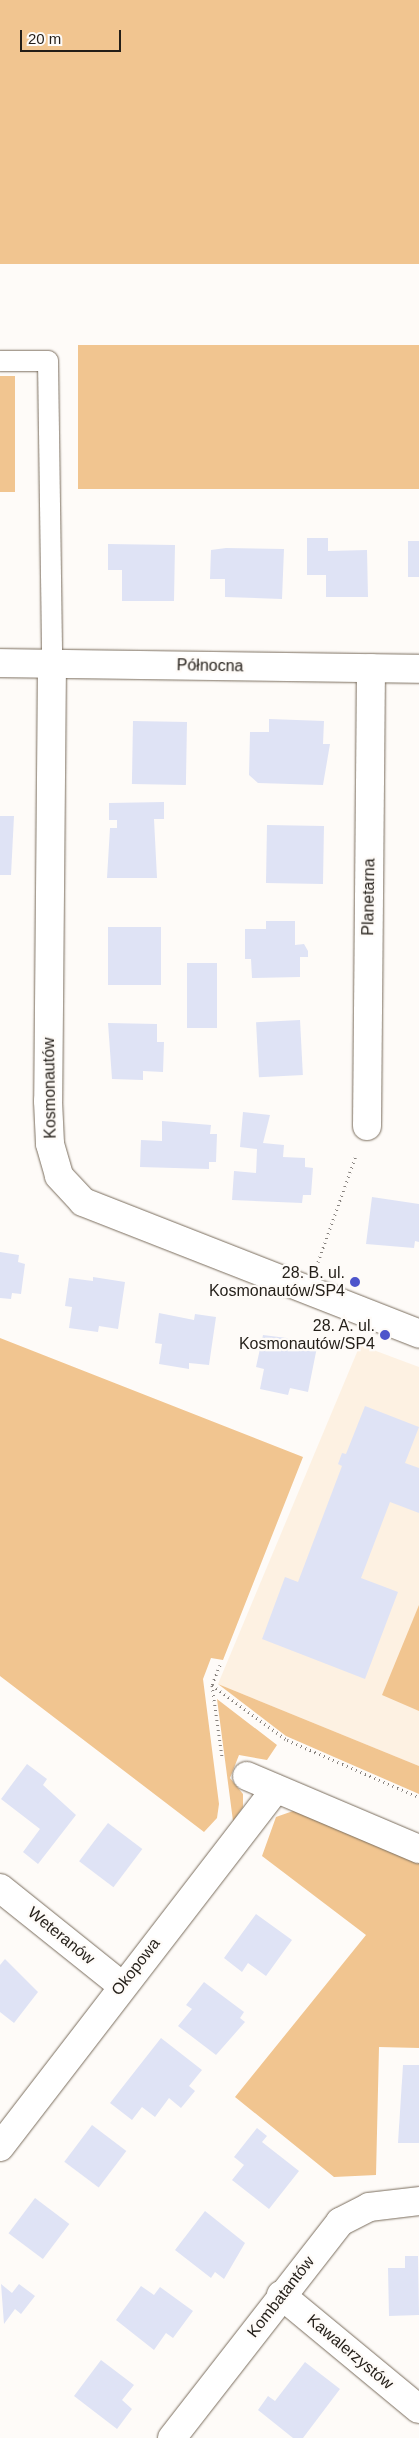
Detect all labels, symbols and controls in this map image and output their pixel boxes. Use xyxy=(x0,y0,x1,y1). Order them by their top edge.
scale bar xyxy=(22,20,124,52)
text: 20 m xyxy=(28,30,61,47)
street label: Północna xyxy=(176,656,244,676)
street label: Planetarna xyxy=(359,858,379,936)
street label: Kosmonautów xyxy=(40,1037,60,1139)
place label: 28. B. ul. Kosmonautów/SP4 xyxy=(209,1263,345,1301)
marker: 28. B. ul. Kosmonautów/SP4 xyxy=(349,1276,361,1288)
place label: 28. A. ul. Kosmonautów/SP4 xyxy=(239,1316,375,1354)
marker: 28. A. ul. Kosmonautów/SP4 xyxy=(379,1329,391,1341)
street label: Weteranów xyxy=(24,1903,98,1969)
street label: Okopowa xyxy=(108,1934,164,2000)
street label: Kombatantów xyxy=(243,2253,319,2341)
street label: Kawalerzystów xyxy=(303,2310,397,2394)

